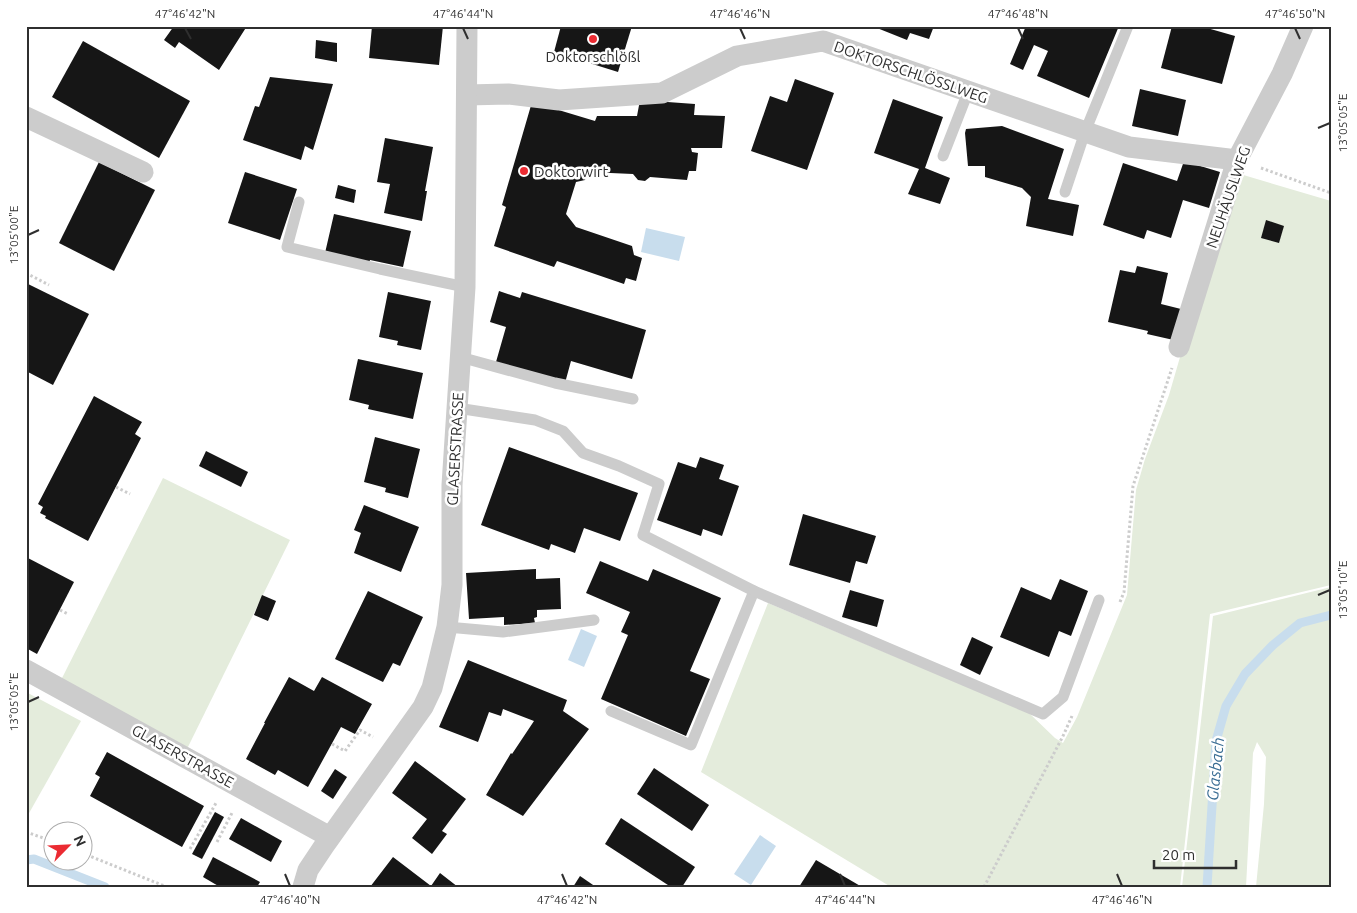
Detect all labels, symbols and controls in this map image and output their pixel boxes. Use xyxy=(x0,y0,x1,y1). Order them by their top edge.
text: 47°46'42"N xyxy=(155,7,215,20)
text: 47°46'44"N xyxy=(433,7,493,20)
text: 47°46'46"N xyxy=(710,7,770,20)
text: 47°46'48"N xyxy=(988,7,1048,20)
text: 47°46'50"N xyxy=(1265,7,1325,20)
marker: Doktorschlößl xyxy=(587,33,599,45)
street label: DOKTORSCHLÖSSLWEG xyxy=(832,38,990,106)
place label: Doktorschlößl xyxy=(546,48,641,65)
text: 13°05'05"E xyxy=(1336,93,1349,152)
street label: NEUHÄUSLWEG xyxy=(1203,144,1253,250)
place label: Doktorwirt xyxy=(534,163,609,180)
marker: Doktorwirt xyxy=(518,165,530,177)
text: 13°05'00"E xyxy=(7,205,20,264)
street label: GLASERSTRASSE xyxy=(444,392,466,506)
text: 13°05'10"E xyxy=(1336,560,1349,619)
text: 13°05'05"E xyxy=(7,672,20,731)
street label: GLASERSTRASSE xyxy=(129,721,237,791)
water label: Glasbach xyxy=(1203,736,1227,802)
north arrow xyxy=(42,820,92,870)
text: N xyxy=(70,833,89,849)
scale bar xyxy=(1154,838,1237,870)
text: 20 m xyxy=(1162,846,1195,863)
text: 47°46'40"N xyxy=(260,893,320,906)
text: 47°46'42"N xyxy=(537,893,597,906)
text: 47°46'44"N xyxy=(815,893,875,906)
text: 47°46'46"N xyxy=(1092,893,1152,906)

